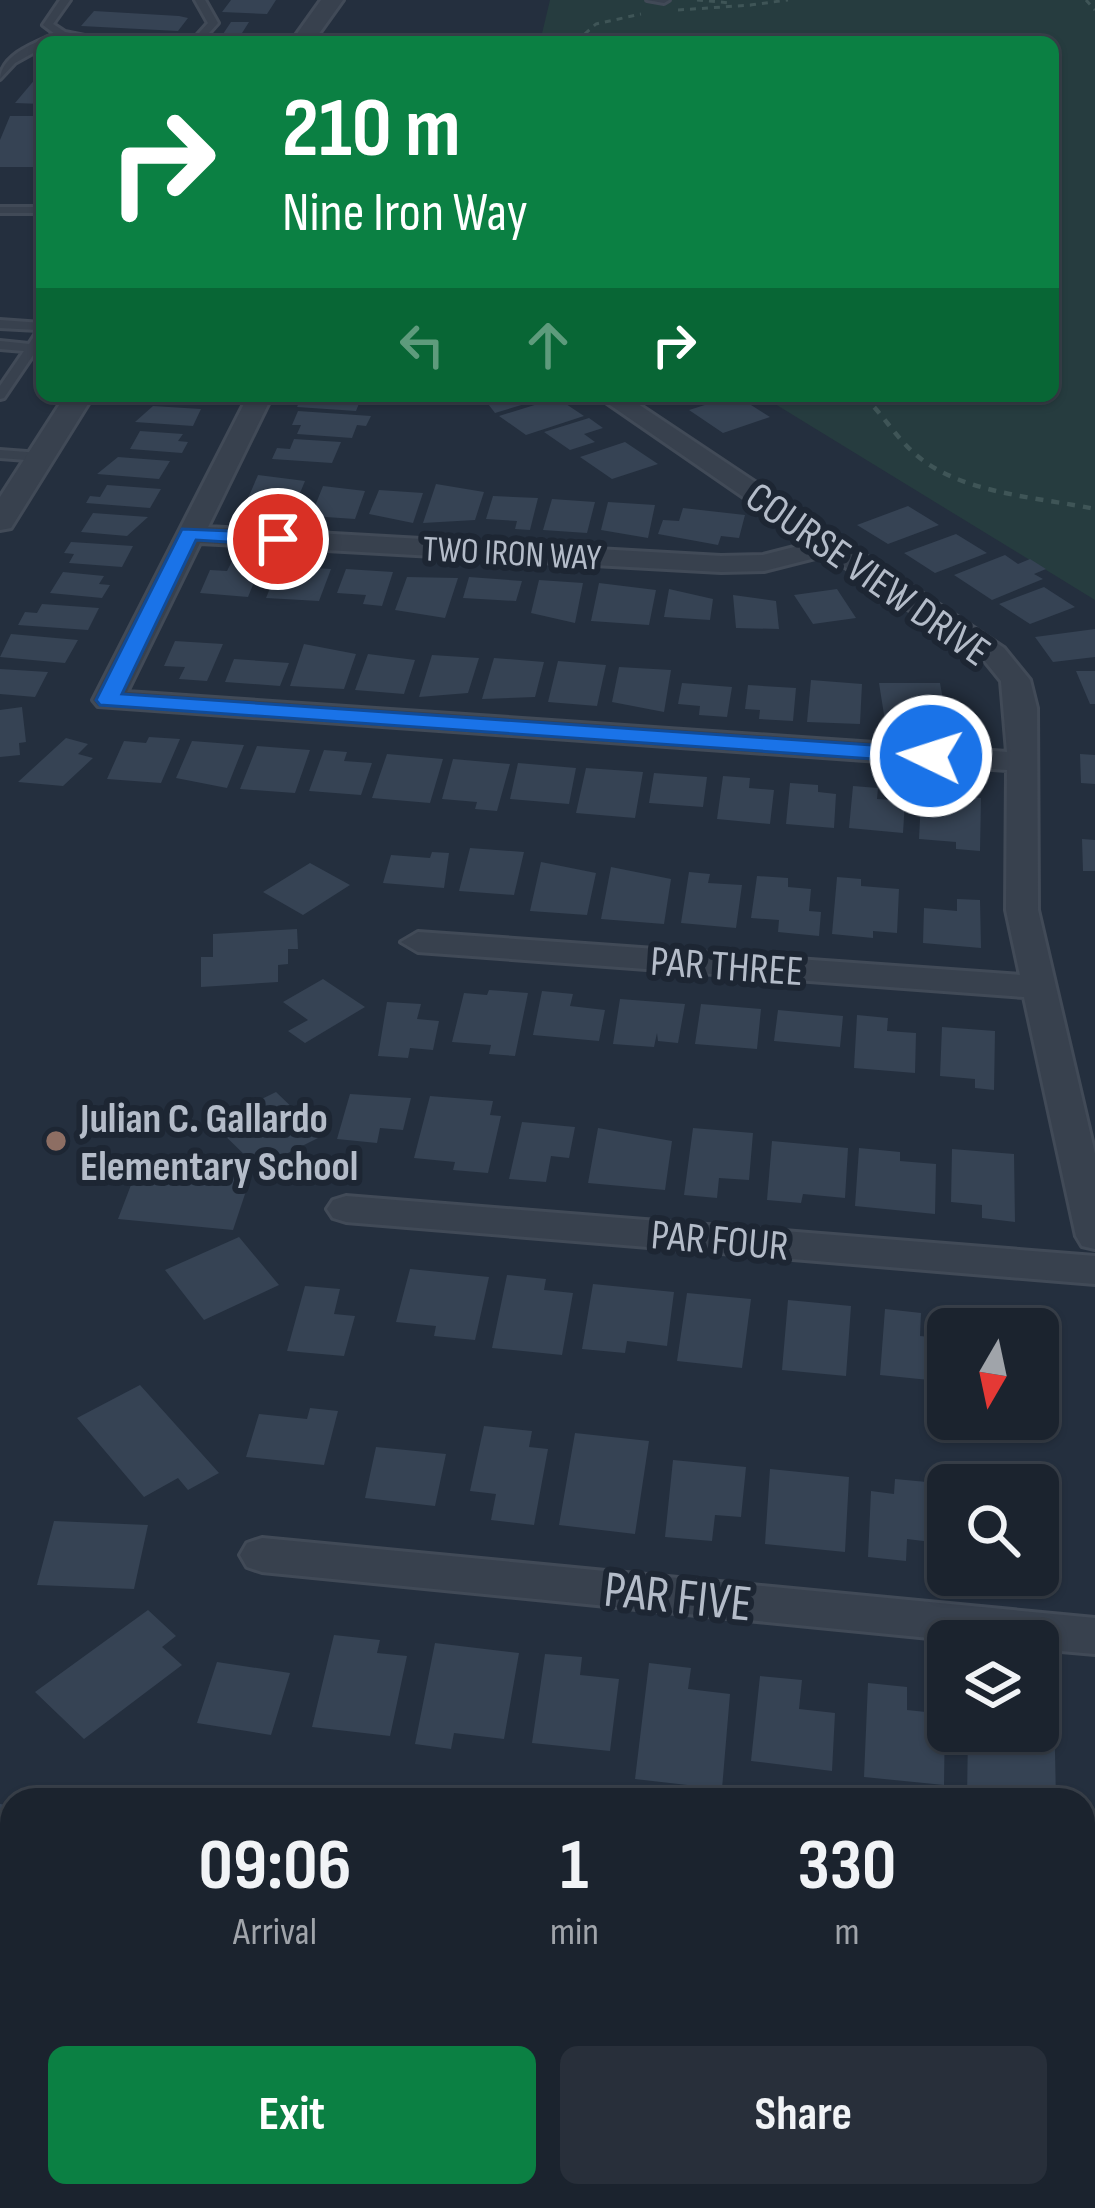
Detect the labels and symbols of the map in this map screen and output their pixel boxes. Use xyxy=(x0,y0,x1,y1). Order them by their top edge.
street label: COURSE VIEW DRIVE xyxy=(736,472,1000,678)
pin xyxy=(227,488,329,590)
street label: TWO IRON WAY xyxy=(422,528,602,581)
position arrow xyxy=(868,693,994,819)
street label: PAR THREE xyxy=(649,937,805,998)
place label: Julian C. Gallardo Elementary School xyxy=(79,1094,358,1193)
marker: Julian C. Gallardo Elementary School xyxy=(43,1128,69,1154)
street label: PAR FOUR xyxy=(649,1210,791,1273)
north arrow xyxy=(927,1308,1059,1440)
street label: PAR FIVE xyxy=(601,1559,755,1636)

